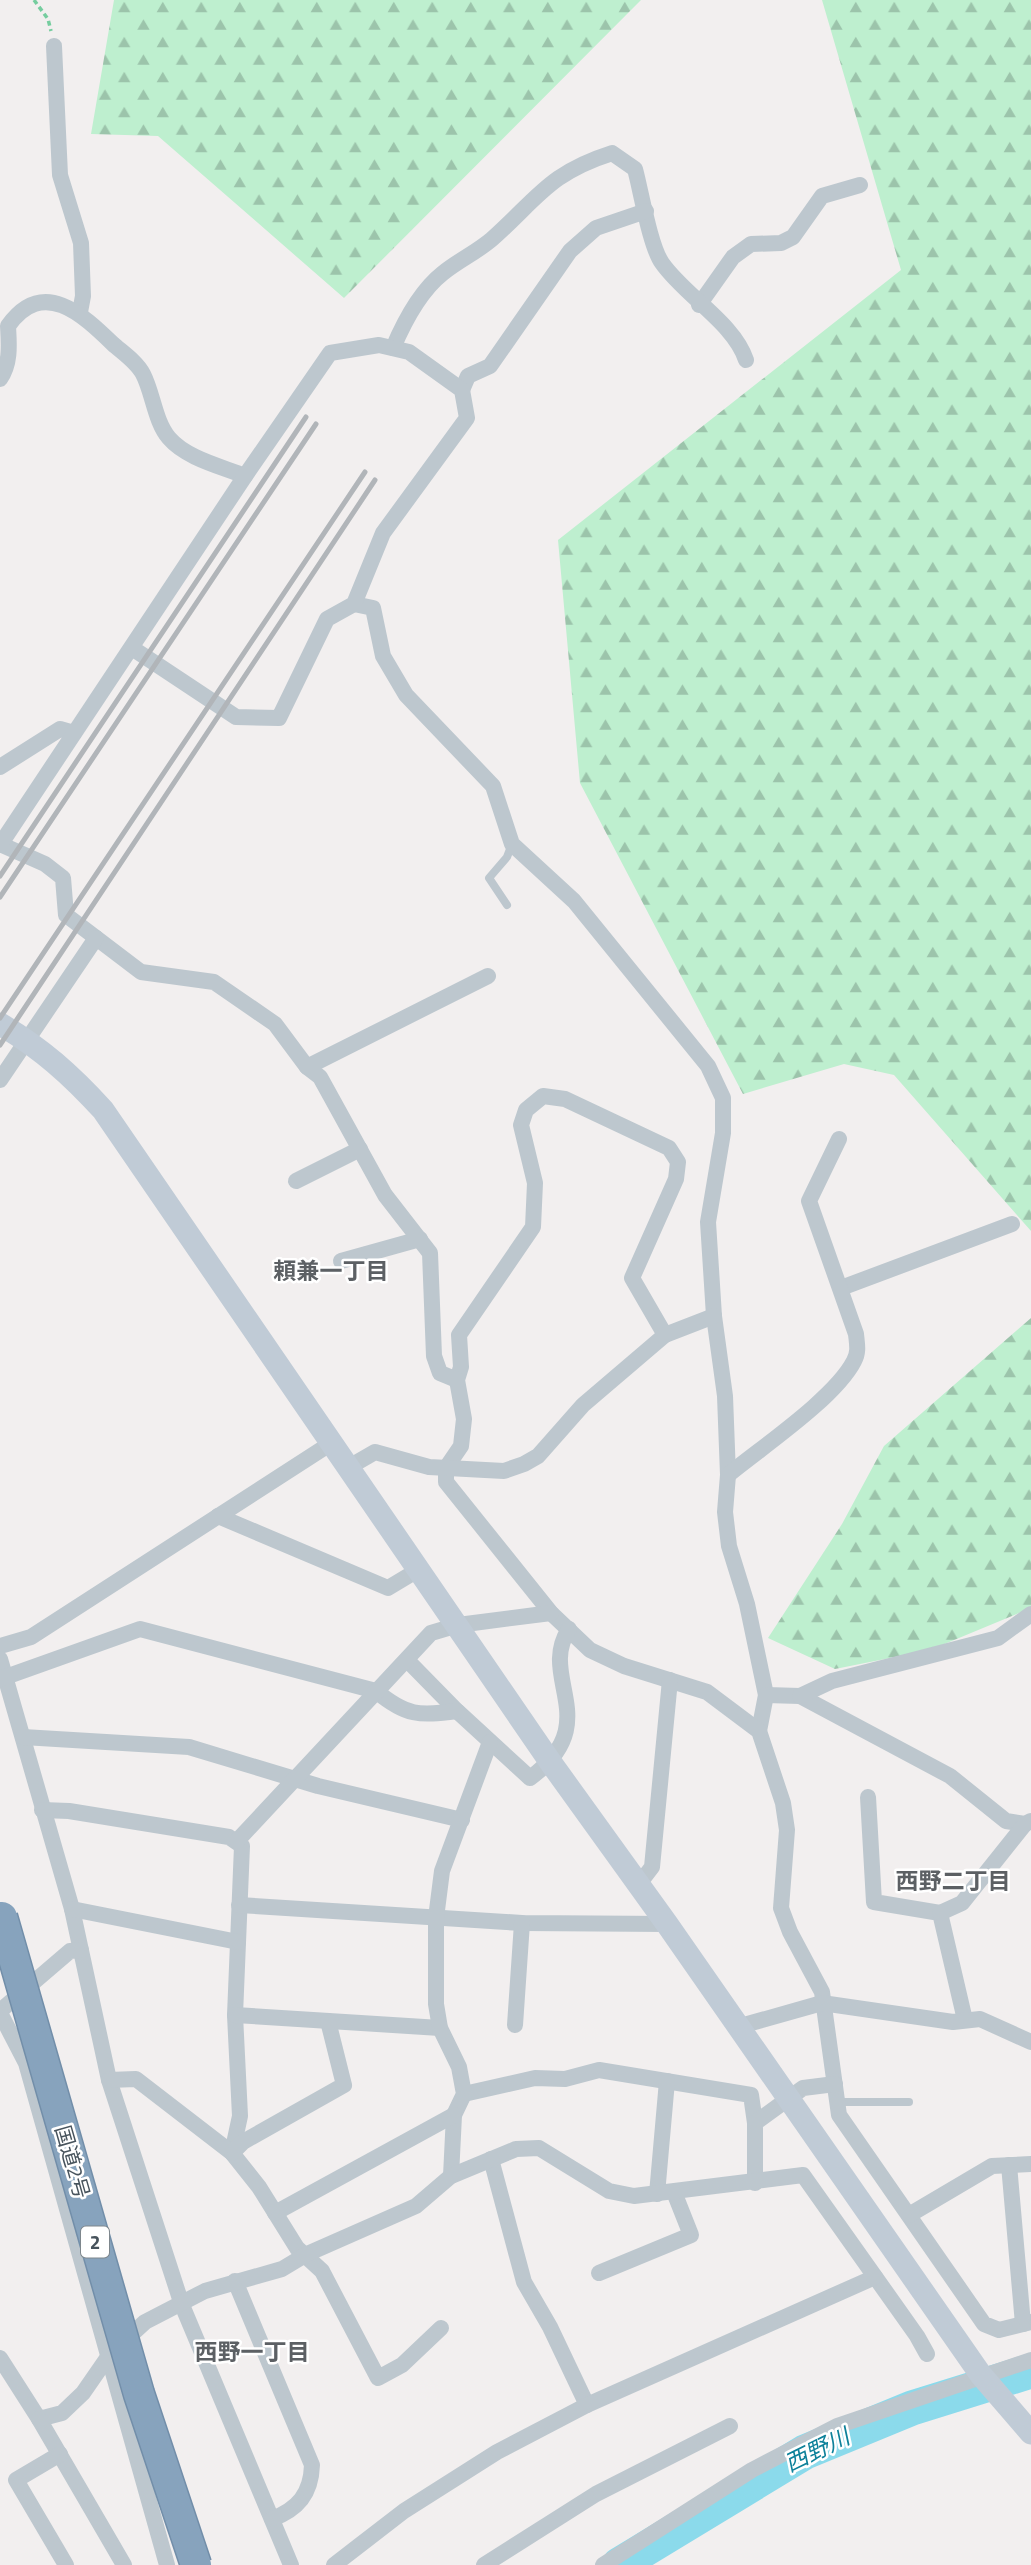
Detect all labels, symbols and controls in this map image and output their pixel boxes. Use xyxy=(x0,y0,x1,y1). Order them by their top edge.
district label: 頼兼一丁目 xyxy=(274,1253,389,1288)
district label: 西野二丁目 xyxy=(896,1863,1011,1898)
street label: 国道2号 xyxy=(47,2121,99,2202)
road number: 2 xyxy=(81,2226,109,2258)
district label: 西野一丁目 xyxy=(195,2334,310,2369)
water label: 西野川 xyxy=(778,2417,858,2480)

